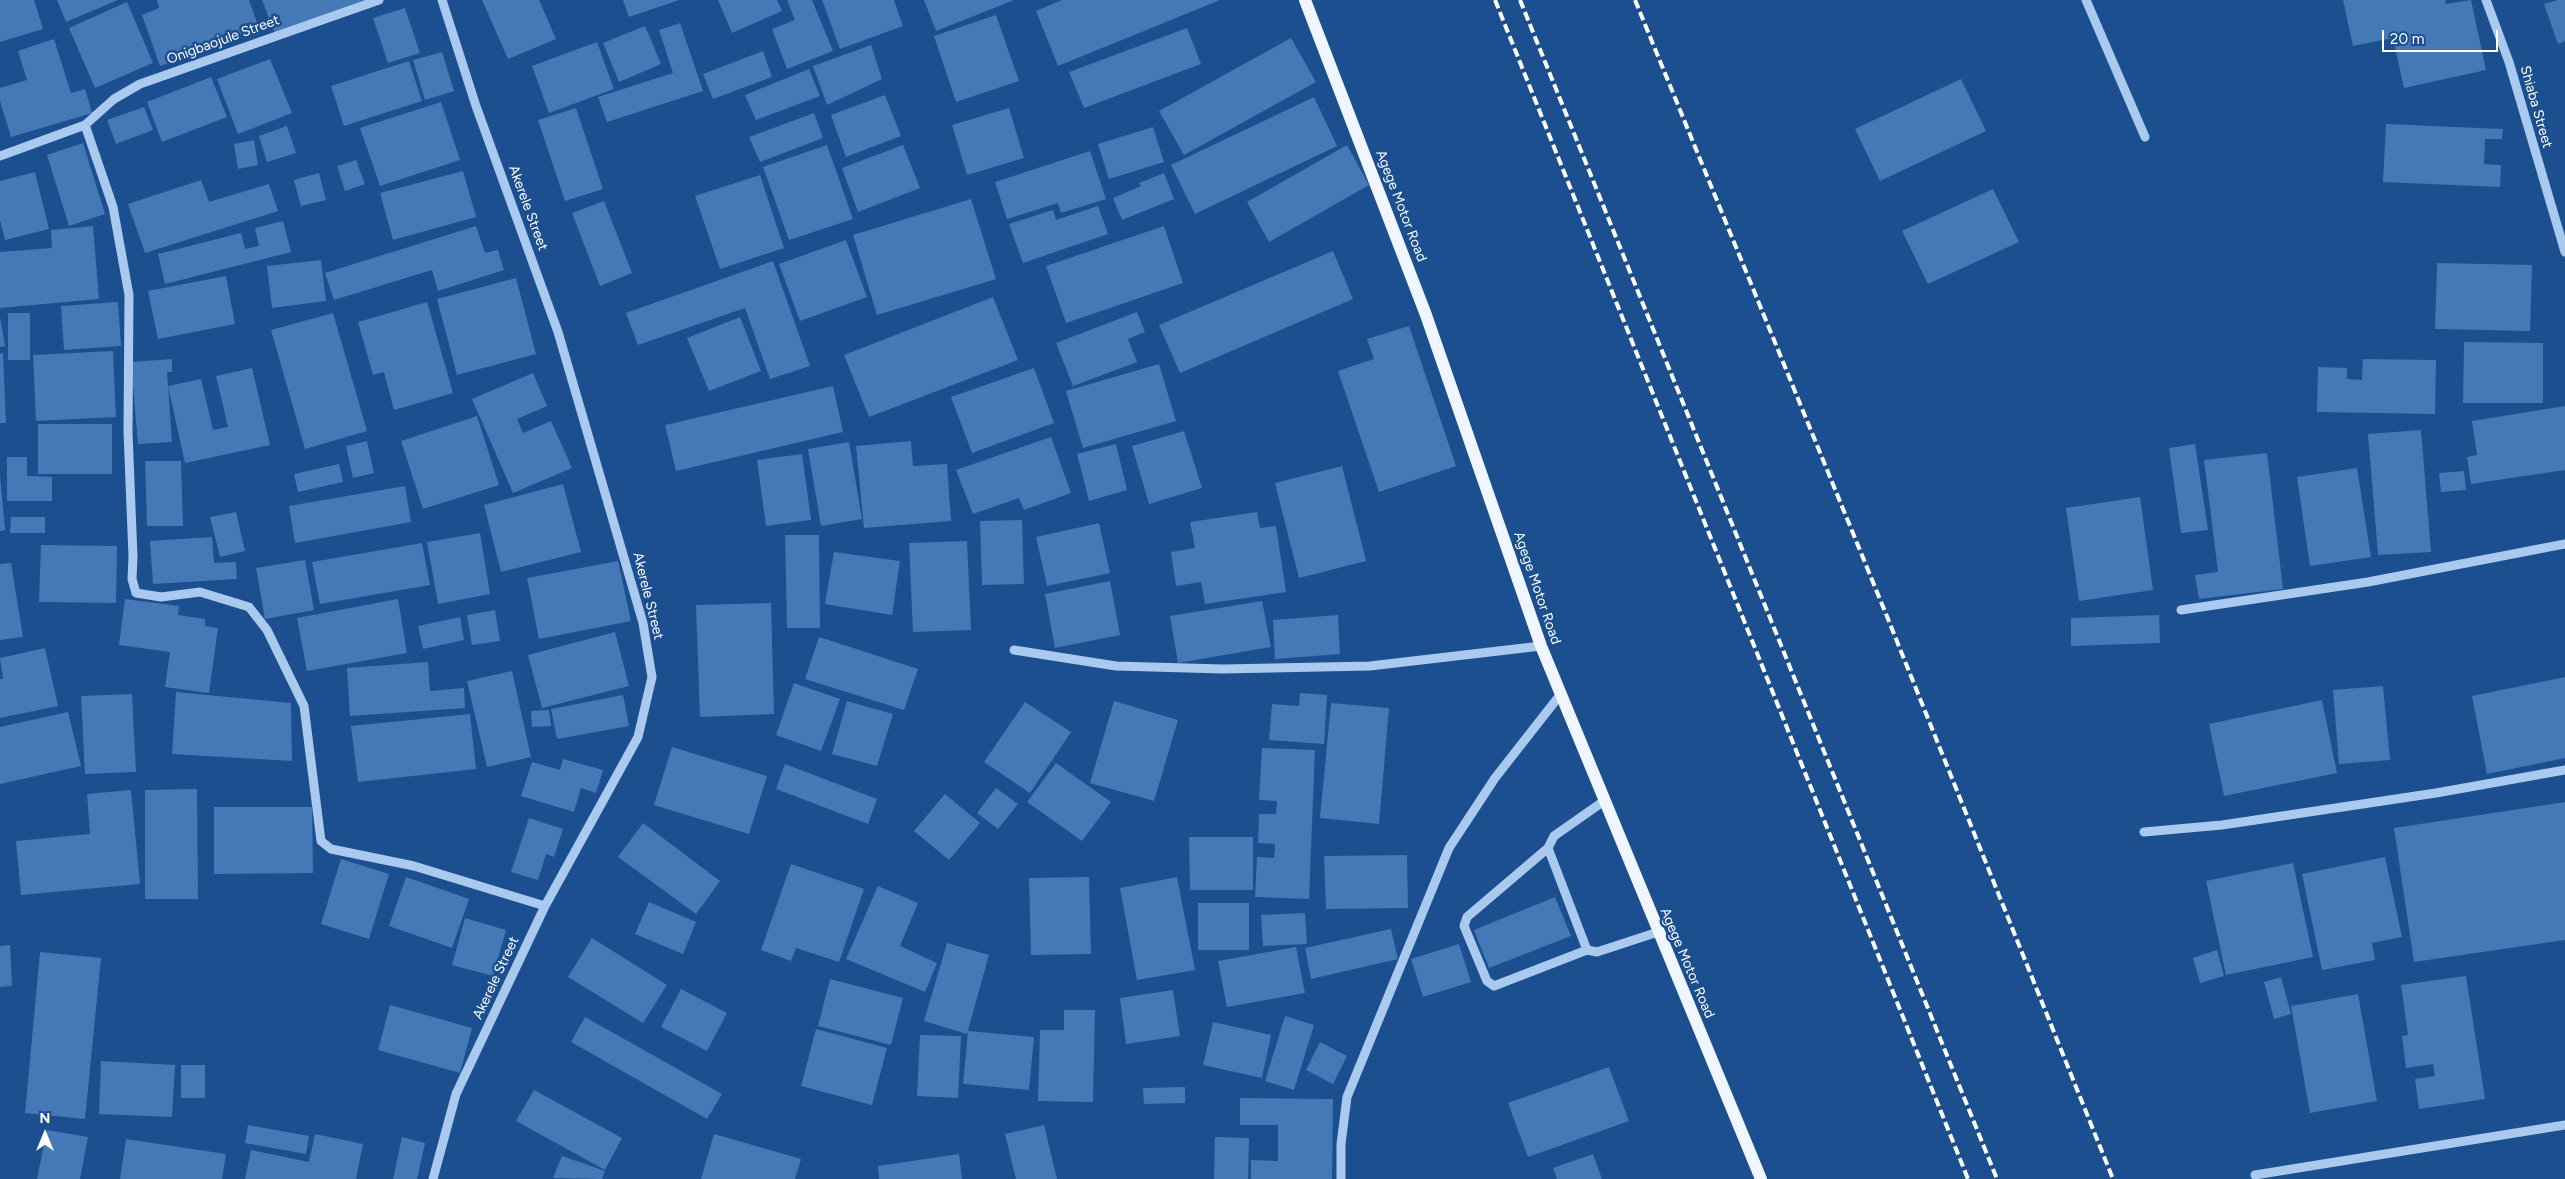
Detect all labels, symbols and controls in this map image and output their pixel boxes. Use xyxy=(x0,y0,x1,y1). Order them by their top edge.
street label: Onigbaojule Street xyxy=(164,12,282,68)
scale bar xyxy=(2385,20,2501,52)
text: 20 m xyxy=(2390,30,2424,48)
street label: Shiaba Street xyxy=(2516,64,2556,150)
street label: Agege Motor Road xyxy=(1372,148,1430,264)
street label: Akerele Street xyxy=(505,163,551,253)
street label: Agege Motor Road xyxy=(1510,529,1564,647)
street label: Akerele Street xyxy=(629,551,667,641)
street label: Agege Motor Road xyxy=(1656,905,1718,1021)
street label: Akerele Street xyxy=(469,934,523,1022)
north arrow xyxy=(20,1109,70,1159)
text: N xyxy=(40,1110,50,1127)

